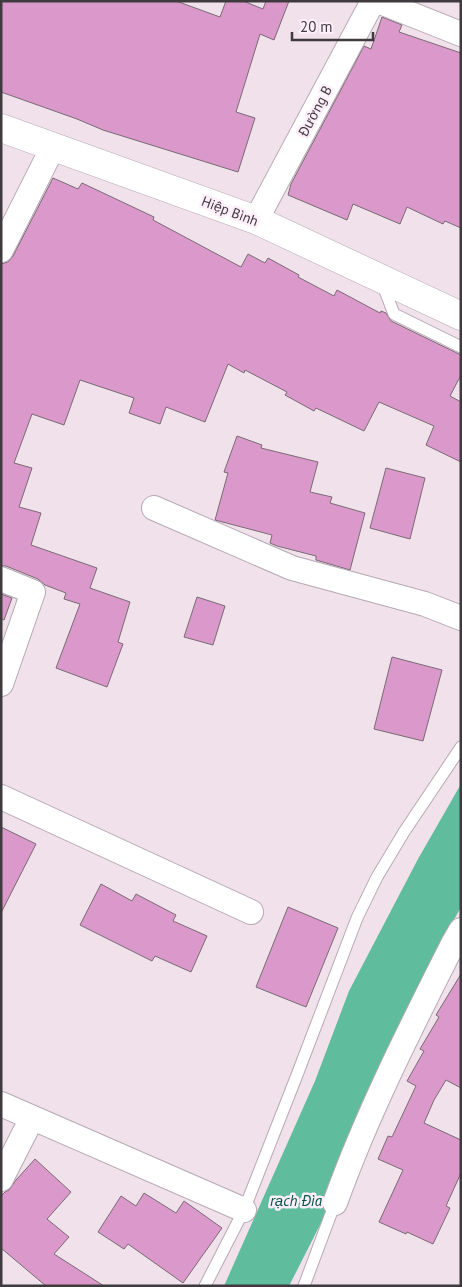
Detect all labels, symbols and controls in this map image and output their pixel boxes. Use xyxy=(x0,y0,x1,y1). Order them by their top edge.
scale bar xyxy=(292,10,373,42)
text: 20 m xyxy=(300,17,333,36)
street label: Đường B xyxy=(294,83,336,140)
street label: Hiệp Bình xyxy=(199,192,261,230)
water label: rạch Đìa xyxy=(270,1191,323,1210)

